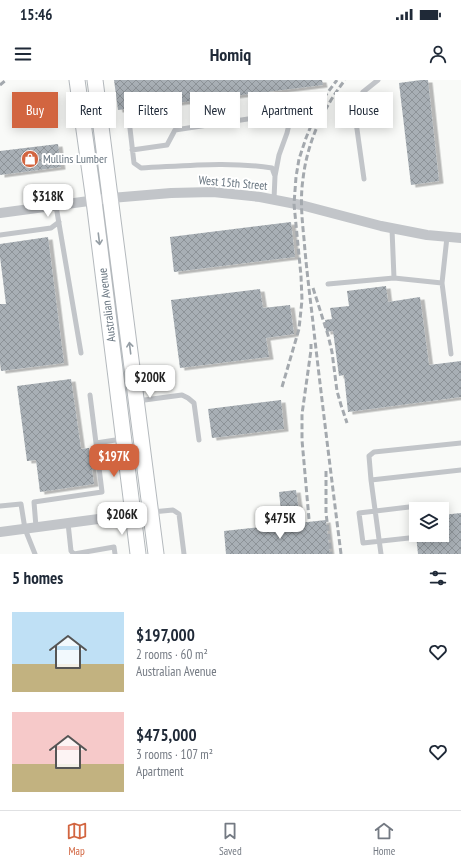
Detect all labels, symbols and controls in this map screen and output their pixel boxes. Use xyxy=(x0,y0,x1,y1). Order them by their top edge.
text: 15:46 xyxy=(20,5,52,24)
icon: menu xyxy=(12,43,34,65)
text: Homiq xyxy=(210,43,251,66)
icon: person xyxy=(427,43,449,65)
chip: Buy xyxy=(12,92,58,128)
chip: Rent xyxy=(66,92,116,128)
chip: Filters xyxy=(124,92,182,128)
chip: New xyxy=(190,92,240,128)
chip: Apartment xyxy=(248,92,327,128)
chip: House xyxy=(335,92,393,128)
shop icon: Mullins Lumber xyxy=(20,149,40,169)
place label: Mullins Lumber xyxy=(43,151,108,166)
street label: West 15th Street xyxy=(198,172,269,193)
pin: $318K xyxy=(20,184,76,218)
text: $318K xyxy=(32,188,64,205)
one-way arrow xyxy=(95,232,103,245)
street label: Australian Avenue xyxy=(95,267,118,343)
one-way arrow xyxy=(126,342,134,355)
pin: $200K xyxy=(122,365,178,399)
text: $200K xyxy=(134,369,166,386)
pin: $197K xyxy=(86,444,142,478)
text: $197K xyxy=(98,448,130,465)
pin: $206K xyxy=(94,502,150,536)
map controls xyxy=(409,502,449,542)
button: layers xyxy=(409,502,449,542)
text: $206K xyxy=(106,506,138,523)
pin: $475K xyxy=(252,506,308,540)
text: $475K xyxy=(264,510,296,527)
text: 5 homes xyxy=(12,567,63,589)
icon: filters xyxy=(427,567,449,589)
text: $197,000 xyxy=(136,624,195,646)
icon: home xyxy=(44,628,92,676)
icon: heart xyxy=(427,641,449,663)
text: 2 rooms · 60 m² xyxy=(136,646,208,663)
text: Australian Avenue xyxy=(136,663,217,680)
text: $475,000 xyxy=(136,724,197,746)
icon: home xyxy=(44,728,92,776)
icon: heart xyxy=(427,741,449,763)
text: 3 rooms · 107 m² xyxy=(136,746,213,763)
text: Apartment xyxy=(136,763,184,780)
tab: Map xyxy=(66,820,88,858)
tab: Saved xyxy=(219,820,242,858)
tab: Home xyxy=(373,820,395,858)

